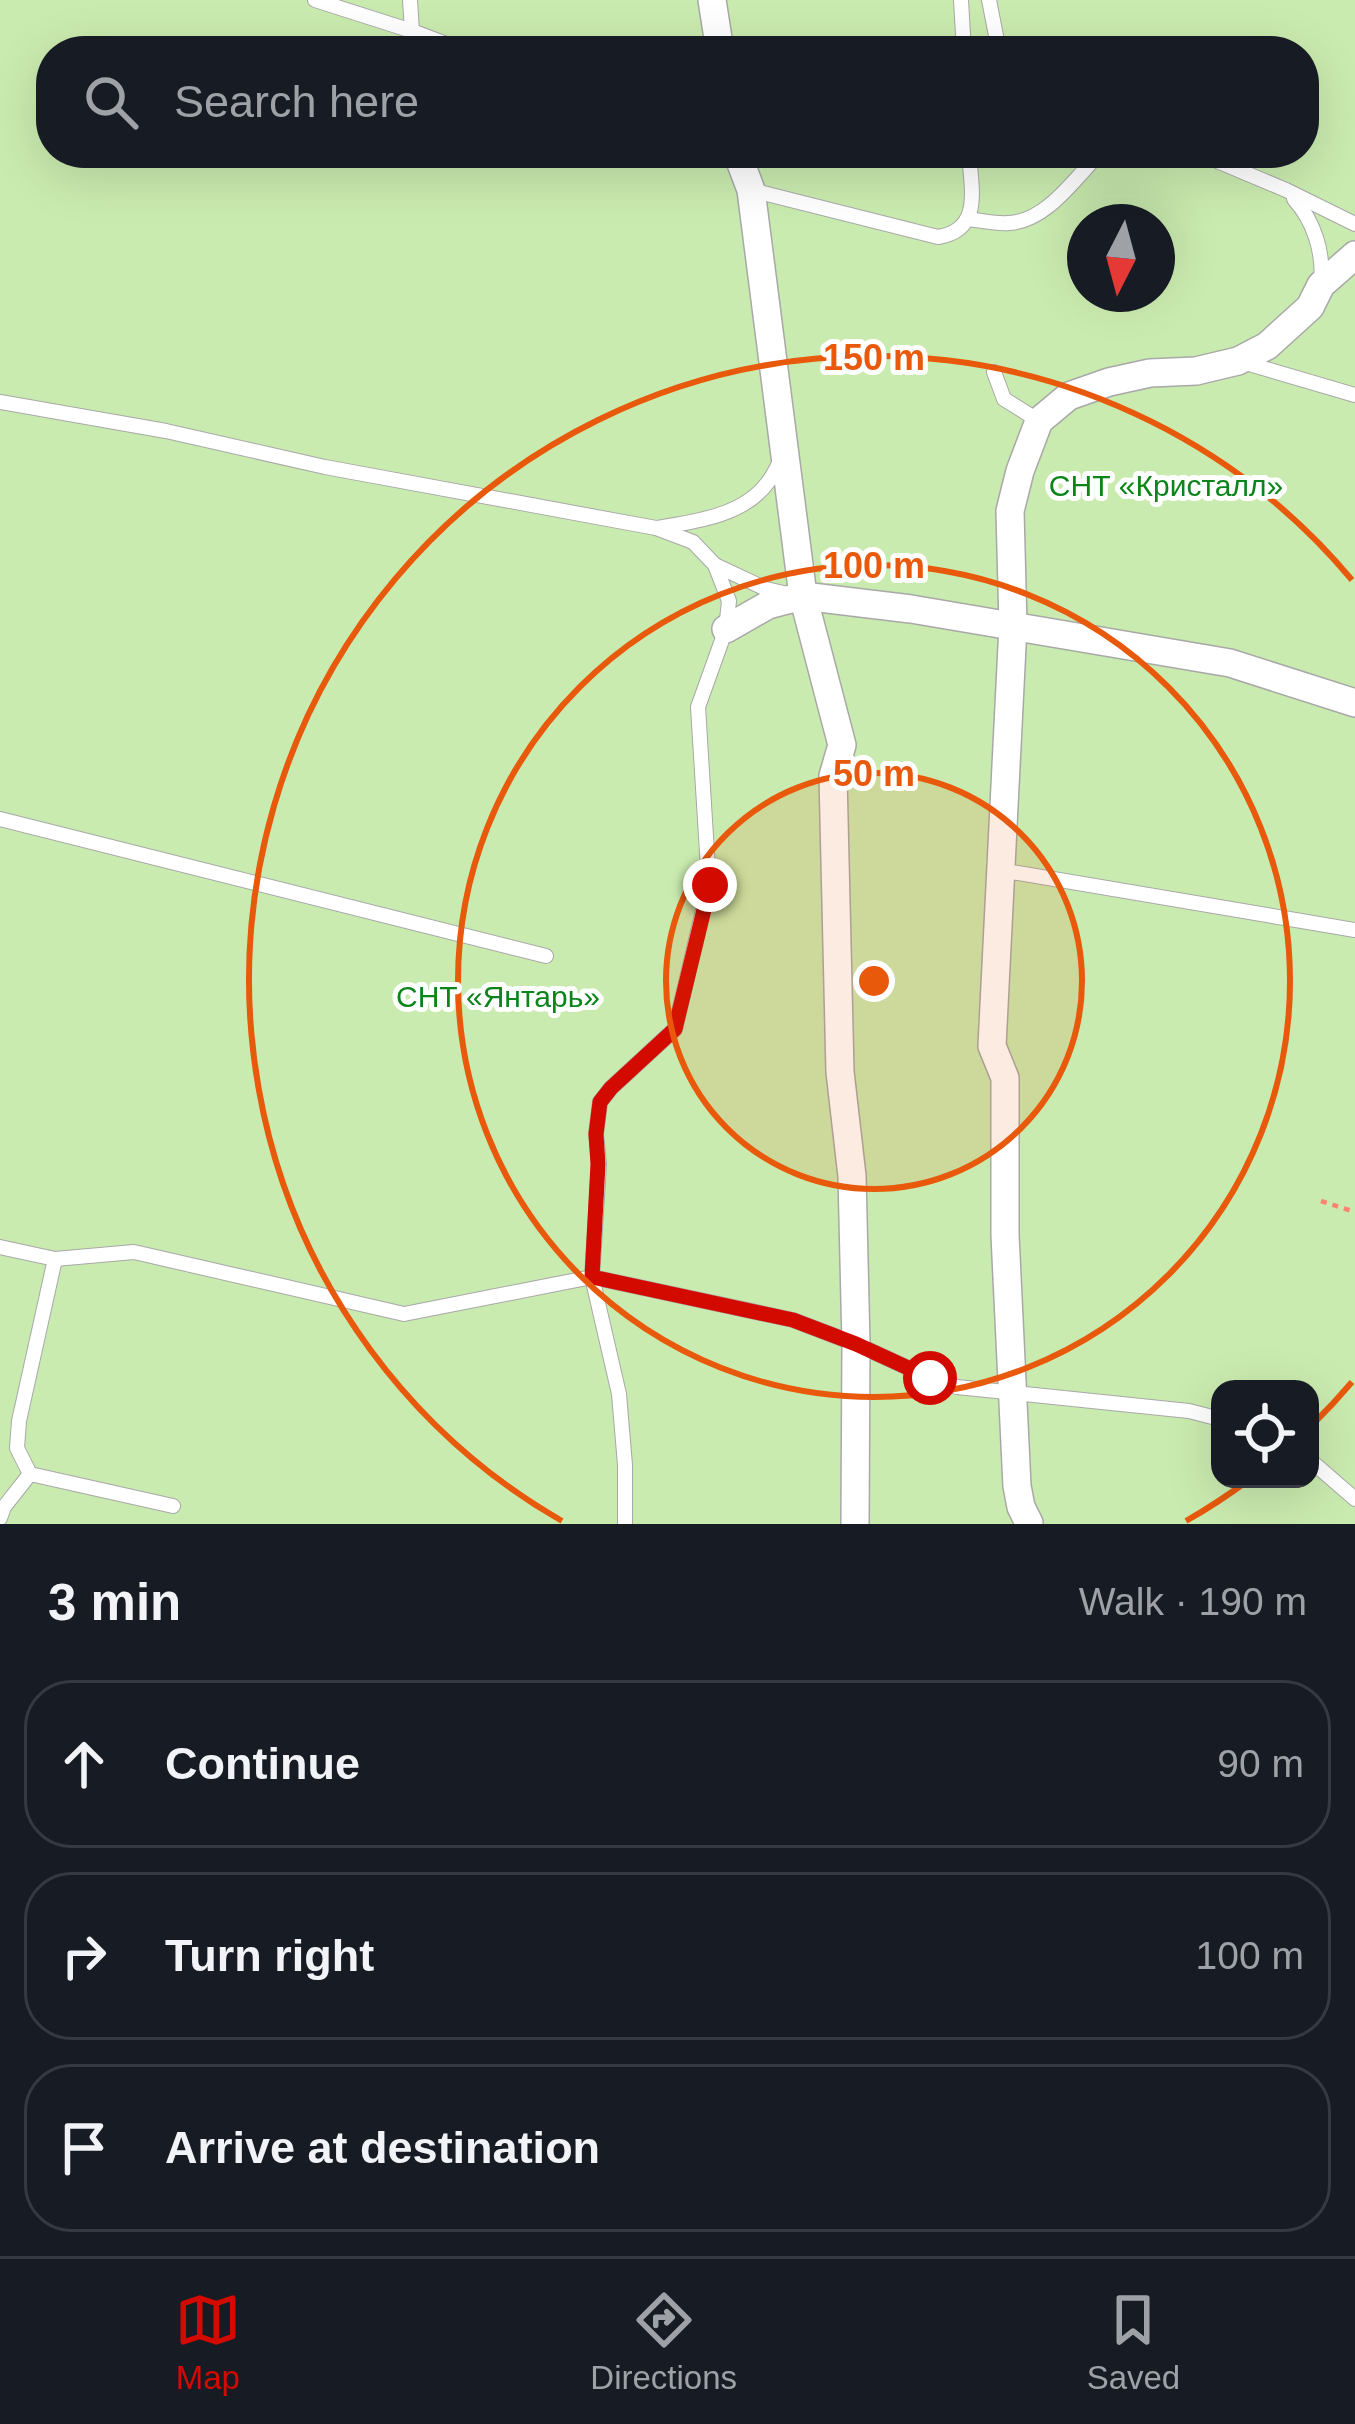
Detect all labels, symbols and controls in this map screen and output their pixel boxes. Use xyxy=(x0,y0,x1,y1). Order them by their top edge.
search box xyxy=(36,36,1319,168)
icon: search xyxy=(78,69,144,135)
text: Search here xyxy=(174,76,419,127)
north arrow xyxy=(1067,204,1175,312)
text: 150 m xyxy=(823,337,925,378)
park label: СНТ «Кристалл» xyxy=(1049,469,1283,502)
text: 100 m xyxy=(823,545,925,586)
text: 50 m xyxy=(833,753,915,794)
route end xyxy=(683,858,737,912)
centre of rings xyxy=(853,960,895,1002)
park label: СНТ «Янтарь» xyxy=(396,980,600,1013)
route start xyxy=(903,1351,957,1405)
map controls xyxy=(1211,1380,1319,1488)
button: locate xyxy=(1211,1380,1319,1488)
text: 3 min xyxy=(48,1574,181,1631)
text: Walk · 190 m xyxy=(1079,1580,1307,1623)
icon: ahead xyxy=(51,1731,117,1797)
text: Continue xyxy=(165,1738,360,1789)
text: 90 m xyxy=(1217,1742,1304,1785)
icon: right xyxy=(51,1923,117,1989)
text: Turn right xyxy=(165,1930,374,1981)
text: 100 m xyxy=(1196,1934,1304,1977)
icon: arrive xyxy=(51,2115,117,2181)
text: Arrive at destination xyxy=(165,2122,600,2173)
tab: Map xyxy=(175,2287,241,2397)
tab: Directions xyxy=(590,2287,737,2397)
tab: Saved xyxy=(1087,2287,1180,2397)

